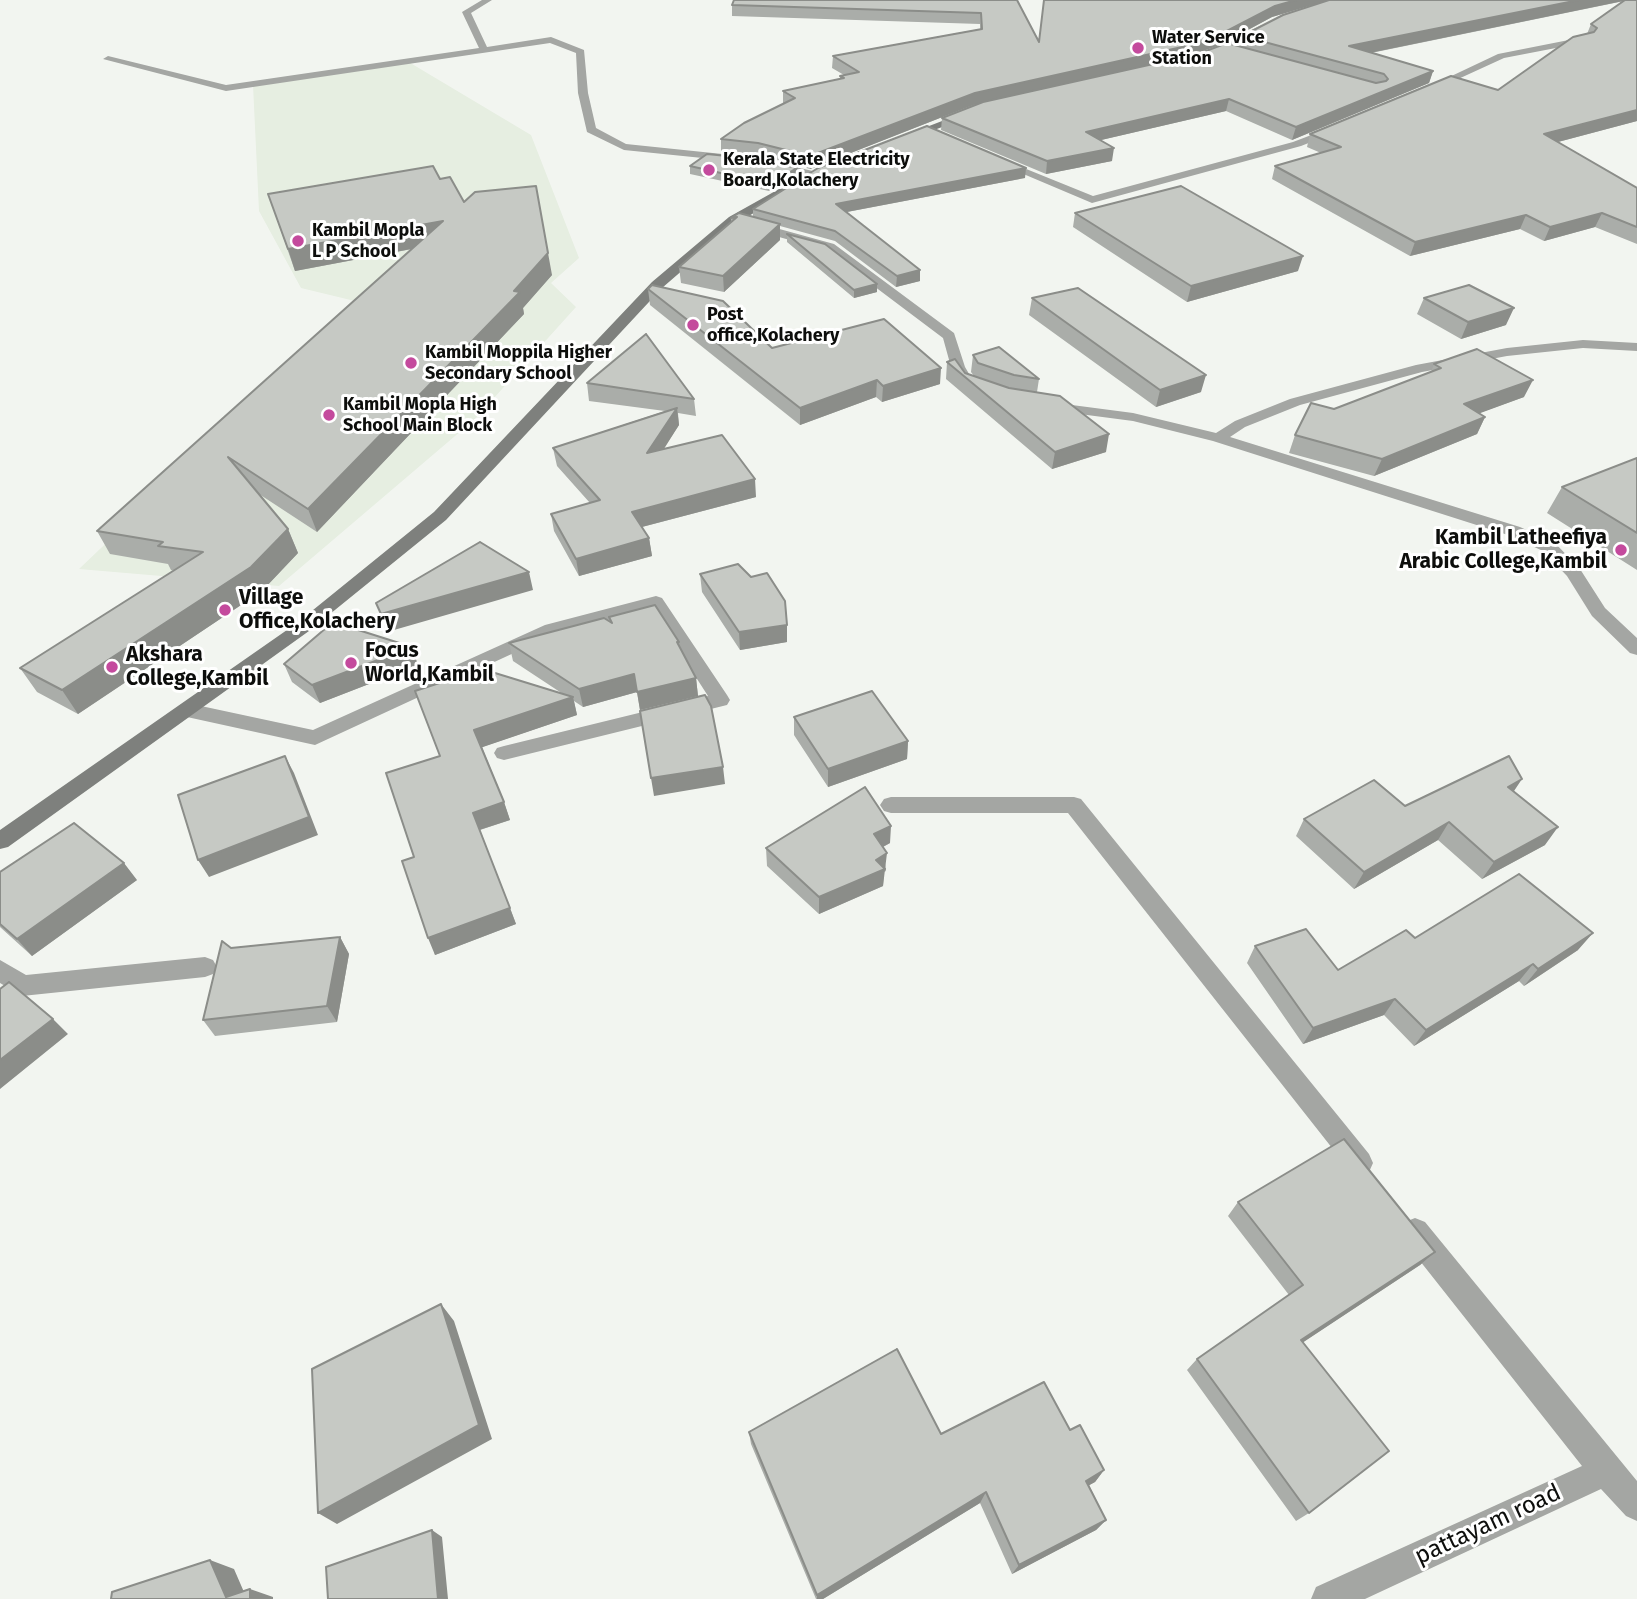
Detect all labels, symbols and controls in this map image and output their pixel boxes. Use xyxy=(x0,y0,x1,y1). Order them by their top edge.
place label: Water Service Station xyxy=(1152,27,1265,70)
marker: Water Service Station xyxy=(1130,40,1146,56)
place label: Kerala State Electricity Board,Kolachery xyxy=(723,149,910,192)
marker: Kerala State Electricity Board,Kolachery xyxy=(701,162,717,178)
place label: Kambil Mopla L P School xyxy=(312,220,424,262)
marker: Kambil Mopla L P School xyxy=(290,233,306,249)
place label: Post office,Kolachery xyxy=(707,304,839,346)
marker: Post office,Kolachery xyxy=(685,317,701,333)
place label: Kambil Moppila Higher Secondary School xyxy=(425,342,612,384)
marker: Kambil Moppila Higher Secondary School xyxy=(403,355,419,371)
place label: Kambil Mopla High School Main Block xyxy=(343,394,497,436)
marker: Kambil Mopla High School Main Block xyxy=(321,407,337,423)
place label: Kambil Latheefiya Arabic College,Kambil xyxy=(1399,525,1607,575)
marker: Kambil Latheefiya Arabic College,Kambil xyxy=(1613,542,1629,558)
place label: Village Office,Kolachery xyxy=(239,585,396,635)
marker: Village Office,Kolachery xyxy=(217,602,233,618)
place label: Focus World,Kambil xyxy=(365,638,494,688)
place label: Akshara College,Kambil xyxy=(126,642,268,692)
marker: Focus World,Kambil xyxy=(343,655,359,671)
marker: Akshara College,Kambil xyxy=(104,659,120,675)
street label: pattayam road xyxy=(1410,1479,1566,1571)

